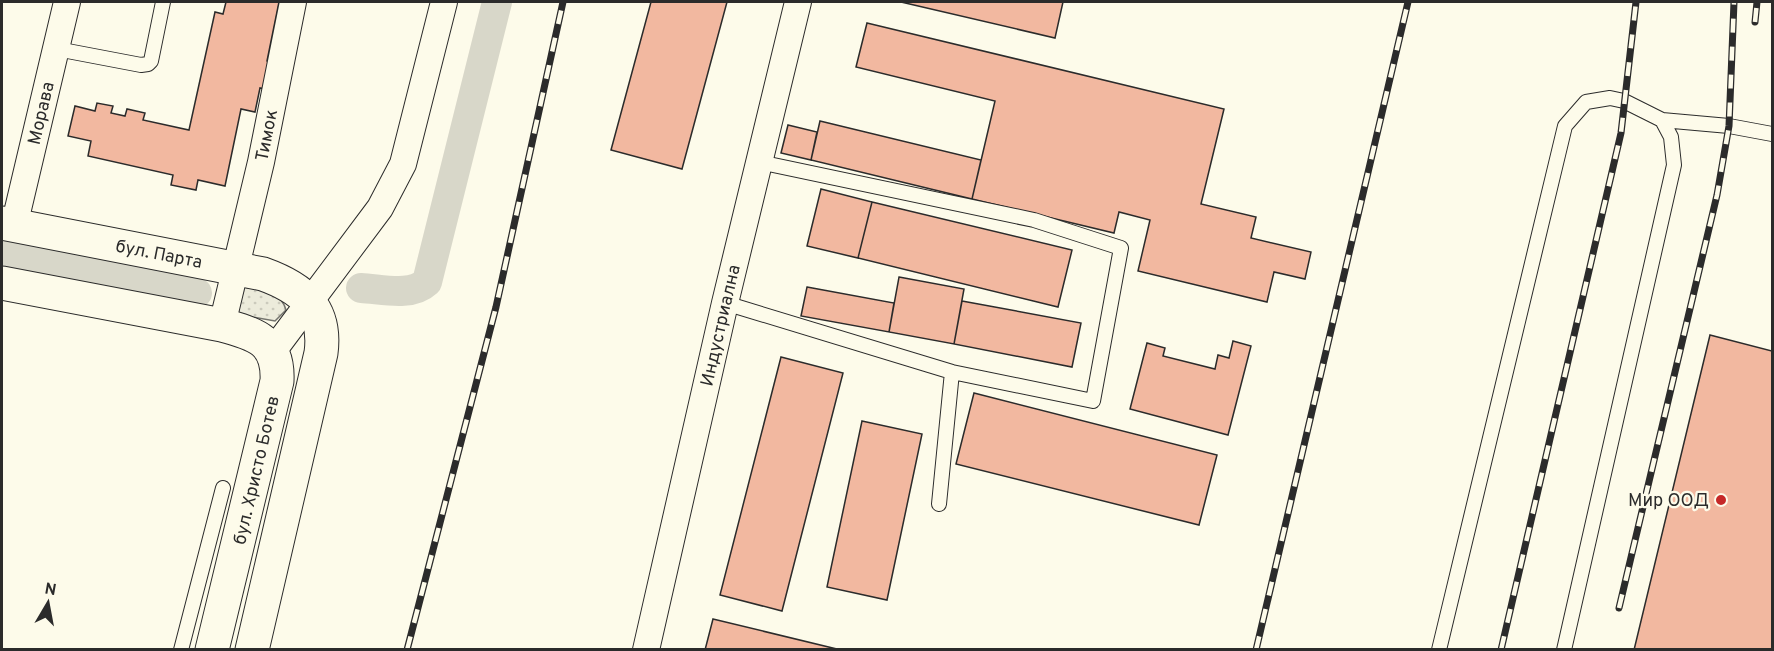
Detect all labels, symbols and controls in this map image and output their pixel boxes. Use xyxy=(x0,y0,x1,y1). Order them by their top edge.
street label: Морава xyxy=(24,80,61,147)
street label: Тимок xyxy=(251,108,284,163)
street label: бул. Парта xyxy=(113,235,204,275)
street label: Индустриална xyxy=(696,263,747,389)
street label: бул. Христо Ботев xyxy=(229,394,286,547)
place label: Мир ООД xyxy=(1628,490,1709,513)
marker: Мир ООД xyxy=(1714,493,1728,507)
north arrow xyxy=(18,573,78,633)
text: N xyxy=(43,579,58,601)

